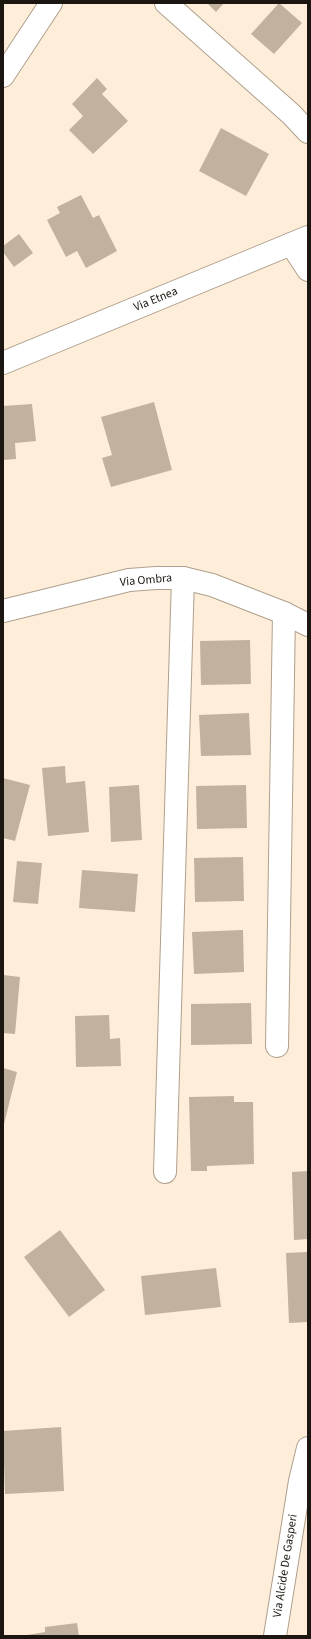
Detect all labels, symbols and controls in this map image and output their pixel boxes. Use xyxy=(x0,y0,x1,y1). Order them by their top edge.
street label: Via Etnea xyxy=(132,285,180,315)
street label: Via Ombra xyxy=(119,572,173,590)
street label: Via Alcide De Gasperi xyxy=(271,1513,301,1619)

